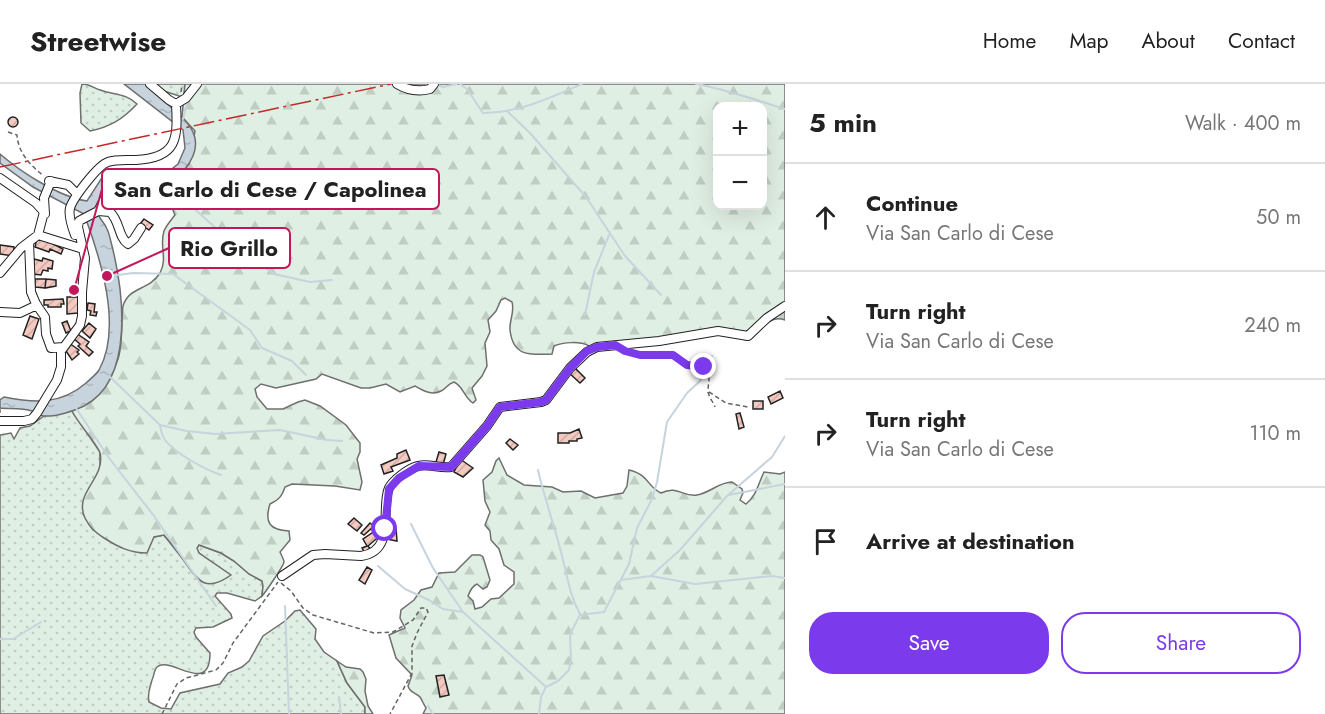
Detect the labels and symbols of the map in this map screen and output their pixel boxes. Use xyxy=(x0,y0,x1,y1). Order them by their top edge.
callout: San Carlo di Cese / Capolinea xyxy=(102,169,439,209)
text: San Carlo di Cese / Capolinea xyxy=(113,173,427,205)
callout: Rio Grillo xyxy=(169,228,290,268)
text: Rio Grillo xyxy=(180,232,278,264)
route end xyxy=(690,353,716,379)
route start xyxy=(371,515,397,541)

